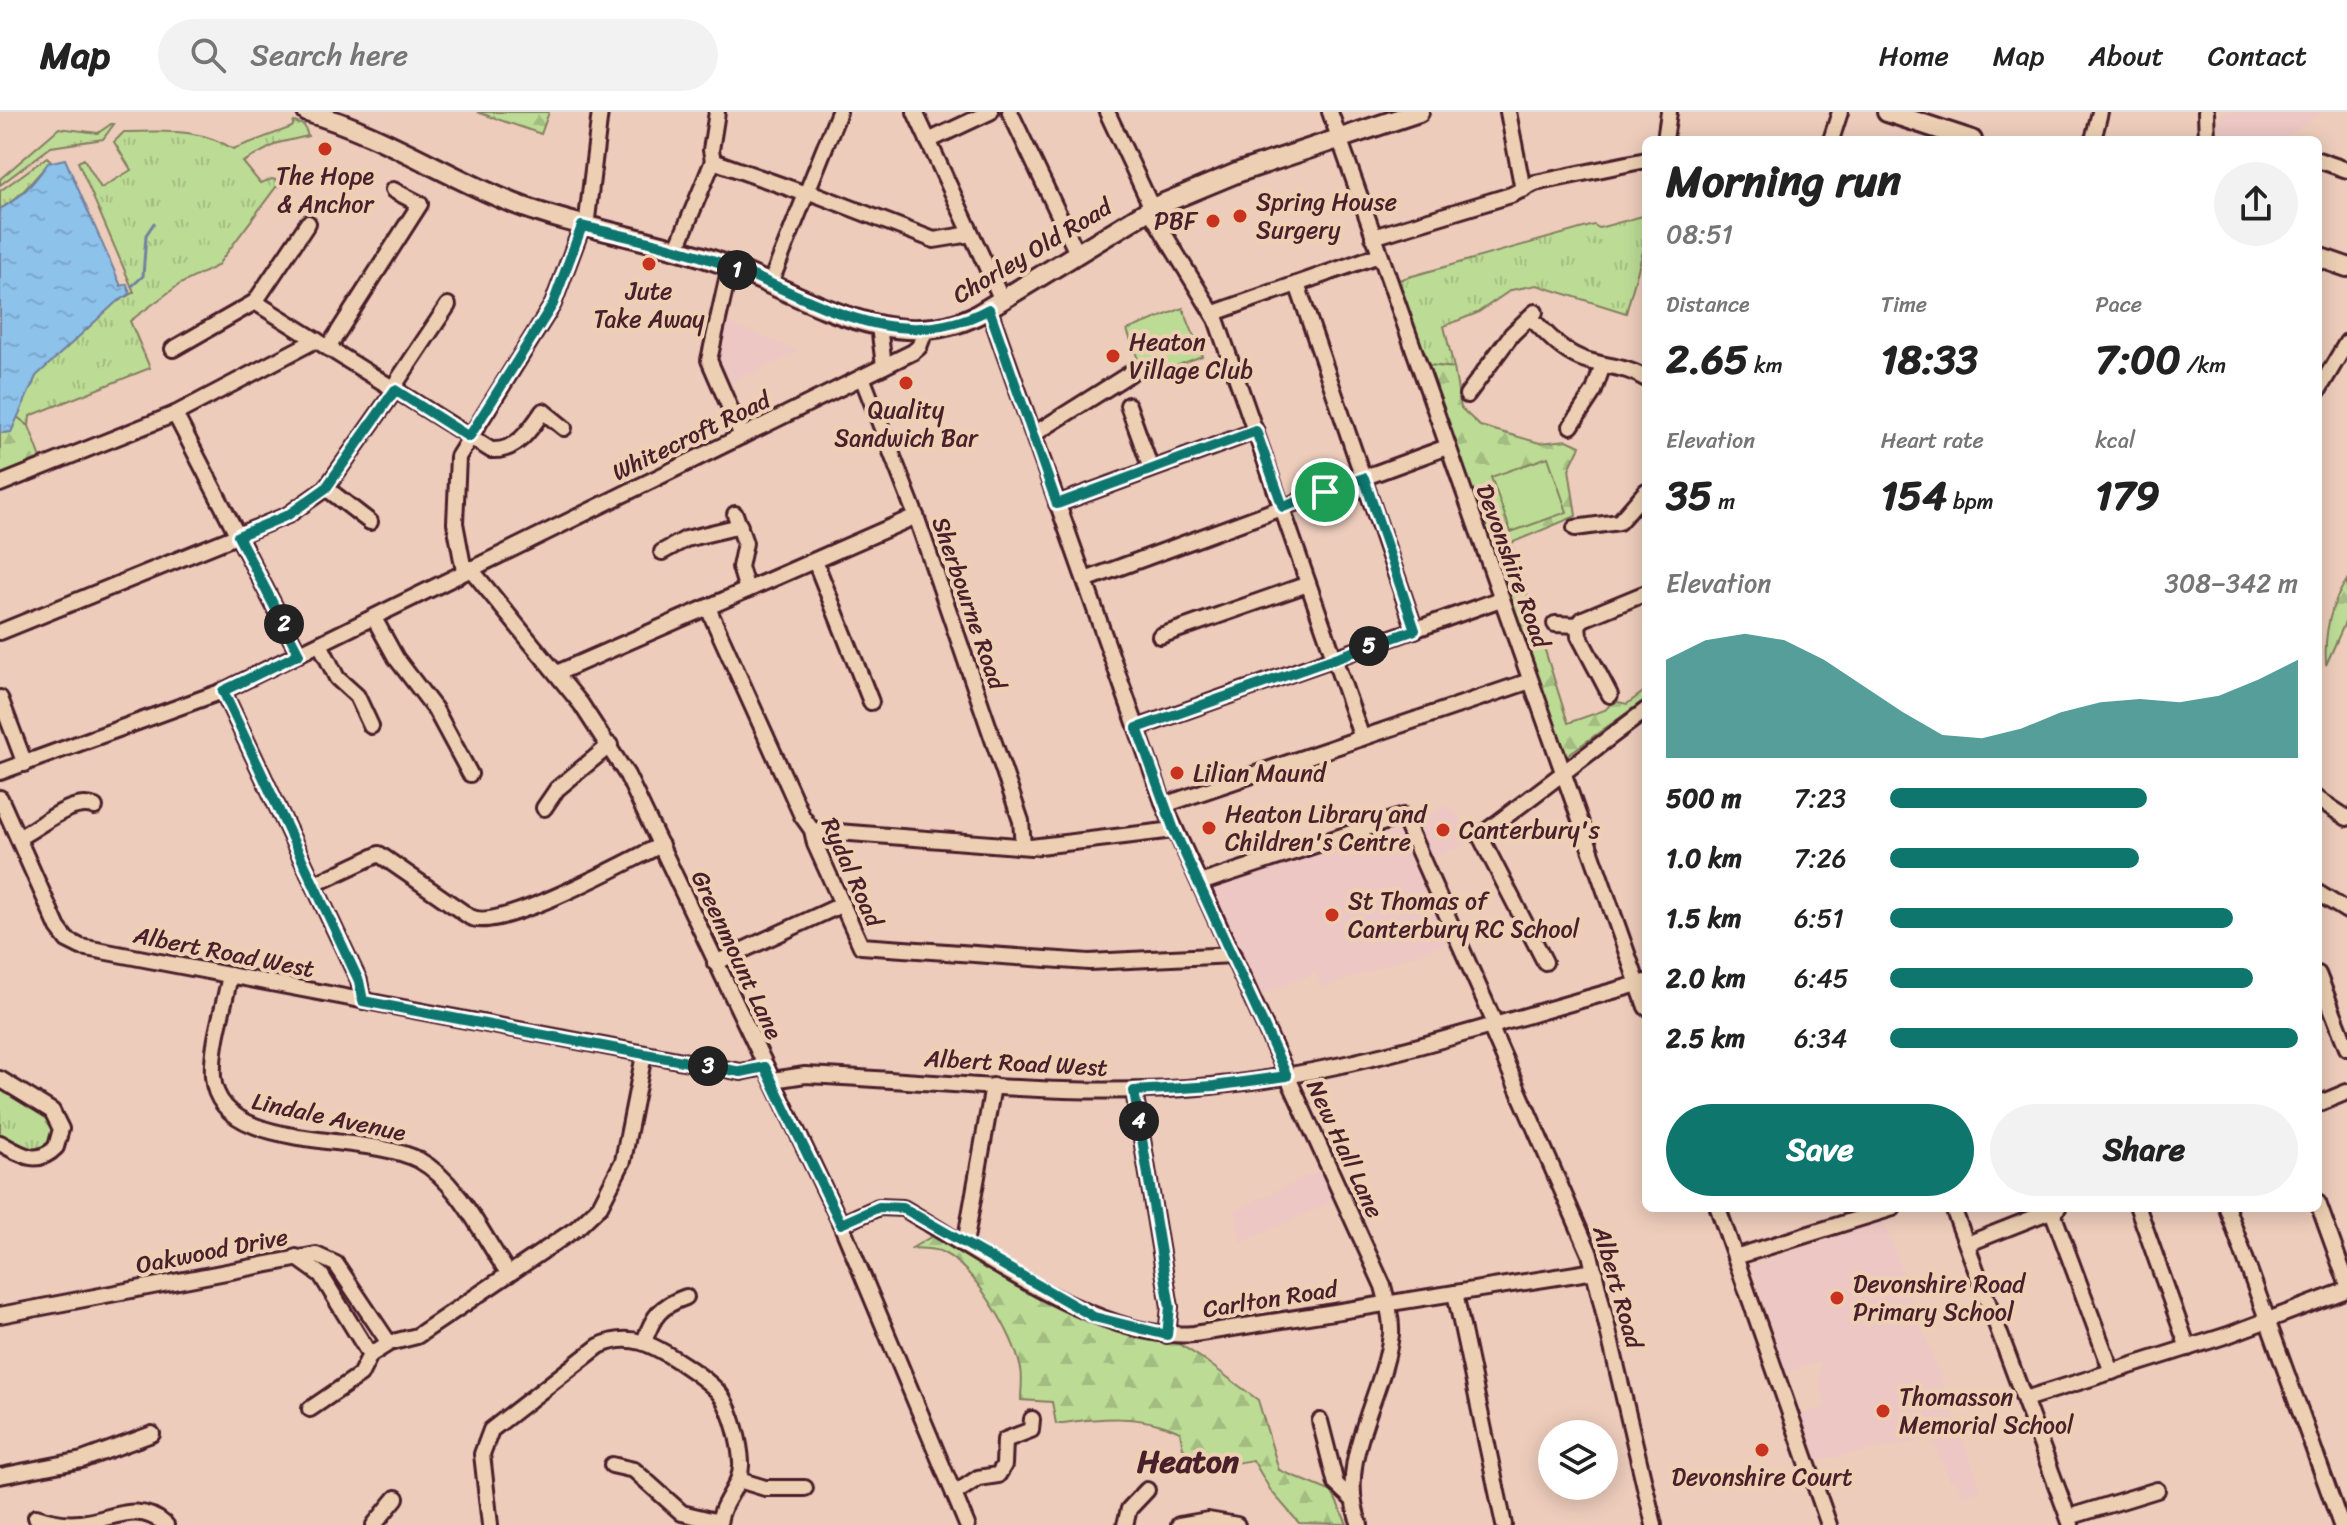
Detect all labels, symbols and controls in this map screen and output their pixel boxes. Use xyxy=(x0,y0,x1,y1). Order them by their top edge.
search box xyxy=(158,19,718,91)
text: Map xyxy=(40,22,110,89)
text: Search here xyxy=(250,28,408,82)
text: Home xyxy=(1879,31,1949,80)
text: Map xyxy=(1993,31,2044,80)
text: About xyxy=(2088,31,2164,80)
text: Contact xyxy=(2208,31,2307,80)
icon: search xyxy=(186,33,230,77)
marker: The Hope & Anchor xyxy=(316,140,334,158)
text: Morning run xyxy=(1666,142,1901,220)
place label: The Hope & Anchor xyxy=(276,155,376,225)
button: share xyxy=(2214,162,2298,246)
place label: Spring House Surgery xyxy=(1256,181,1397,251)
street label: Chorley Old Road xyxy=(944,185,1122,315)
place label: PBF xyxy=(1154,200,1199,242)
marker: Spring House Surgery xyxy=(1231,207,1249,225)
text: 08:51 xyxy=(1666,211,1733,257)
marker: PBF xyxy=(1204,212,1222,230)
pin: 1 xyxy=(717,250,757,290)
text: 1 xyxy=(732,250,742,289)
marker: Jute Take Away xyxy=(640,255,658,273)
place label: Jute Take Away xyxy=(593,270,705,340)
text: Distance xyxy=(1666,285,1750,324)
text: Time xyxy=(1881,285,1927,324)
text: Pace xyxy=(2095,285,2142,324)
place label: Heaton Village Club xyxy=(1129,321,1253,391)
text: 2.65 xyxy=(1666,324,1748,395)
text: 18:33 xyxy=(1881,324,1978,395)
text: 7:00 xyxy=(2095,324,2181,395)
text: km xyxy=(1748,346,1783,385)
text: /km xyxy=(2181,346,2226,385)
marker: Heaton Village Club xyxy=(1104,347,1122,365)
marker: Quality Sandwich Bar xyxy=(897,374,915,392)
street label: Whitecroft Road xyxy=(604,378,780,493)
place label: Quality Sandwich Bar xyxy=(834,389,979,459)
text: Elevation xyxy=(1666,421,1755,460)
text: Heart rate xyxy=(1881,421,1984,460)
text: kcal xyxy=(2095,421,2135,460)
pin xyxy=(1291,458,1359,526)
text: 35 xyxy=(1666,460,1712,531)
text: 154 xyxy=(1881,460,1947,531)
text: 179 xyxy=(2095,460,2160,531)
icon: arrive xyxy=(1303,470,1347,514)
street label: Devonshire Road xyxy=(1464,478,1563,655)
text: m xyxy=(1712,482,1735,521)
text: bpm xyxy=(1947,482,1994,521)
street label: Sherbourne Road xyxy=(920,511,1019,696)
text: Elevation xyxy=(1666,560,1771,606)
text: 308–342 m xyxy=(2165,560,2298,606)
pin: 2 xyxy=(264,604,304,644)
text: 2 xyxy=(278,604,290,643)
pin: 5 xyxy=(1349,626,1389,666)
text: 5 xyxy=(1362,626,1376,665)
place label: Lilian Maund xyxy=(1193,752,1328,794)
marker: Lilian Maund xyxy=(1168,764,1186,782)
text: 500 m xyxy=(1666,775,1741,821)
text: 7:23 xyxy=(1794,775,1846,821)
place label: Heaton Library and Children's Centre xyxy=(1225,793,1428,863)
place label: Canterbury's xyxy=(1459,809,1601,851)
street label: Rydal Road xyxy=(809,810,896,936)
marker: Heaton Library and Children's Centre xyxy=(1200,819,1218,837)
marker: Canterbury's xyxy=(1434,821,1452,839)
text: 1.0 km xyxy=(1666,835,1742,881)
text: 7:26 xyxy=(1794,835,1846,881)
street label: Greenmount Lane xyxy=(679,863,795,1047)
place label: St Thomas of Canterbury RC School xyxy=(1348,880,1581,950)
text: 1.5 km xyxy=(1666,895,1741,941)
text: 6:51 xyxy=(1794,895,1844,941)
marker: St Thomas of Canterbury RC School xyxy=(1323,906,1341,924)
street label: Albert Road West xyxy=(129,914,318,990)
text: 2.0 km xyxy=(1666,955,1746,1001)
text: 6:45 xyxy=(1794,955,1849,1001)
text: 2.5 km xyxy=(1666,1015,1745,1061)
text: 6:34 xyxy=(1794,1015,1847,1061)
street label: Albert Road West xyxy=(922,1037,1109,1089)
pin: 3 xyxy=(688,1046,728,1086)
text: 3 xyxy=(702,1046,714,1085)
street label: New Hall Lane xyxy=(1294,1073,1396,1225)
street label: Lindale Avenue xyxy=(248,1080,410,1154)
pin: 4 xyxy=(1119,1101,1159,1141)
text: 4 xyxy=(1132,1101,1146,1140)
button: Save xyxy=(1666,1104,1974,1196)
button: Share xyxy=(1990,1104,2298,1196)
street label: Oakwood Drive xyxy=(132,1216,292,1286)
street label: Albert Road xyxy=(1580,1220,1656,1355)
place label: Devonshire Road Primary School xyxy=(1853,1263,2026,1333)
street label: Carlton Road xyxy=(1200,1267,1342,1330)
marker: Devonshire Road Primary School xyxy=(1828,1289,1846,1307)
place label: Thomasson Memorial School xyxy=(1899,1376,2075,1446)
marker: Thomasson Memorial School xyxy=(1874,1402,1892,1420)
map controls xyxy=(1538,1420,1618,1500)
button: layers xyxy=(1538,1420,1618,1500)
district label: Heaton xyxy=(1137,1433,1240,1490)
marker: Devonshire Court xyxy=(1753,1441,1771,1459)
place label: Devonshire Court xyxy=(1672,1456,1852,1498)

